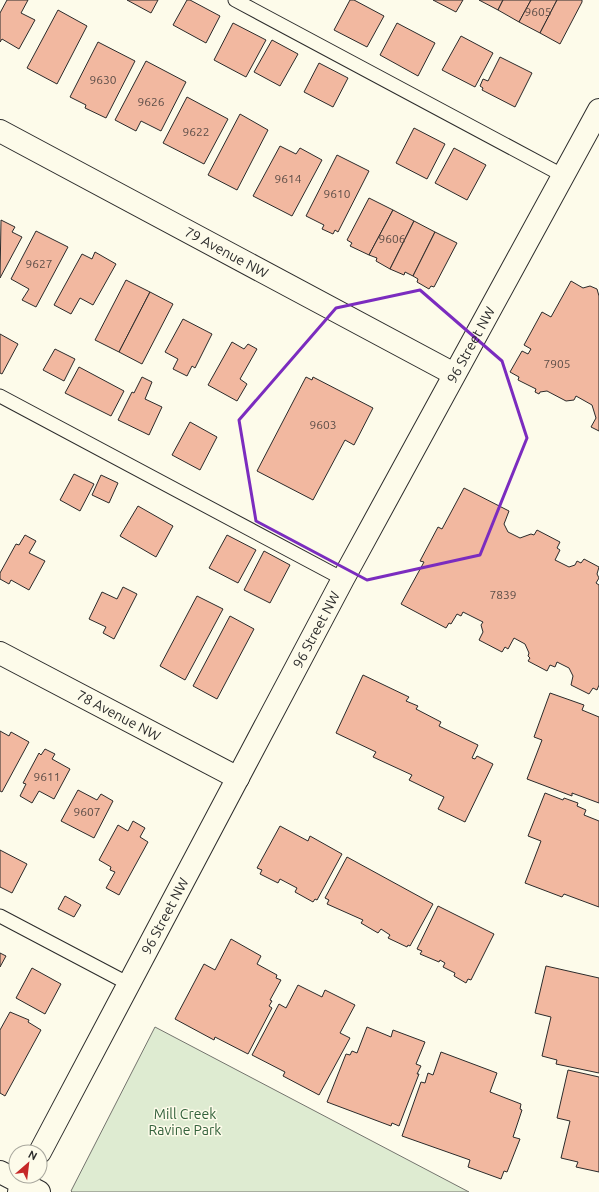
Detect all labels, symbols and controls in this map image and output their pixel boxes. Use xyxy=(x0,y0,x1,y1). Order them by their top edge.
house number: 9605 xyxy=(524,5,552,18)
house number: 9630 xyxy=(89,73,117,86)
house number: 9626 xyxy=(137,95,165,108)
house number: 9622 xyxy=(182,125,210,138)
house number: 9614 xyxy=(274,172,302,185)
house number: 9610 xyxy=(323,187,351,200)
street label: 79 Avenue NW xyxy=(182,223,271,281)
house number: 9606 xyxy=(378,232,406,245)
house number: 9627 xyxy=(25,257,53,270)
street label: 96 Street NW xyxy=(444,304,498,386)
house number: 7905 xyxy=(543,357,571,370)
house number: 9603 xyxy=(309,418,337,431)
street label: 96 Street NW xyxy=(289,588,343,671)
house number: 7839 xyxy=(489,588,517,601)
street label: 78 Avenue NW xyxy=(74,687,163,744)
house number: 9611 xyxy=(33,770,61,783)
house number: 9607 xyxy=(73,805,101,818)
street label: 96 Street NW xyxy=(138,875,192,957)
park label: Mill Creek Ravine Park xyxy=(149,1106,221,1138)
north arrow xyxy=(8,1144,48,1184)
text: N xyxy=(26,1148,39,1162)

